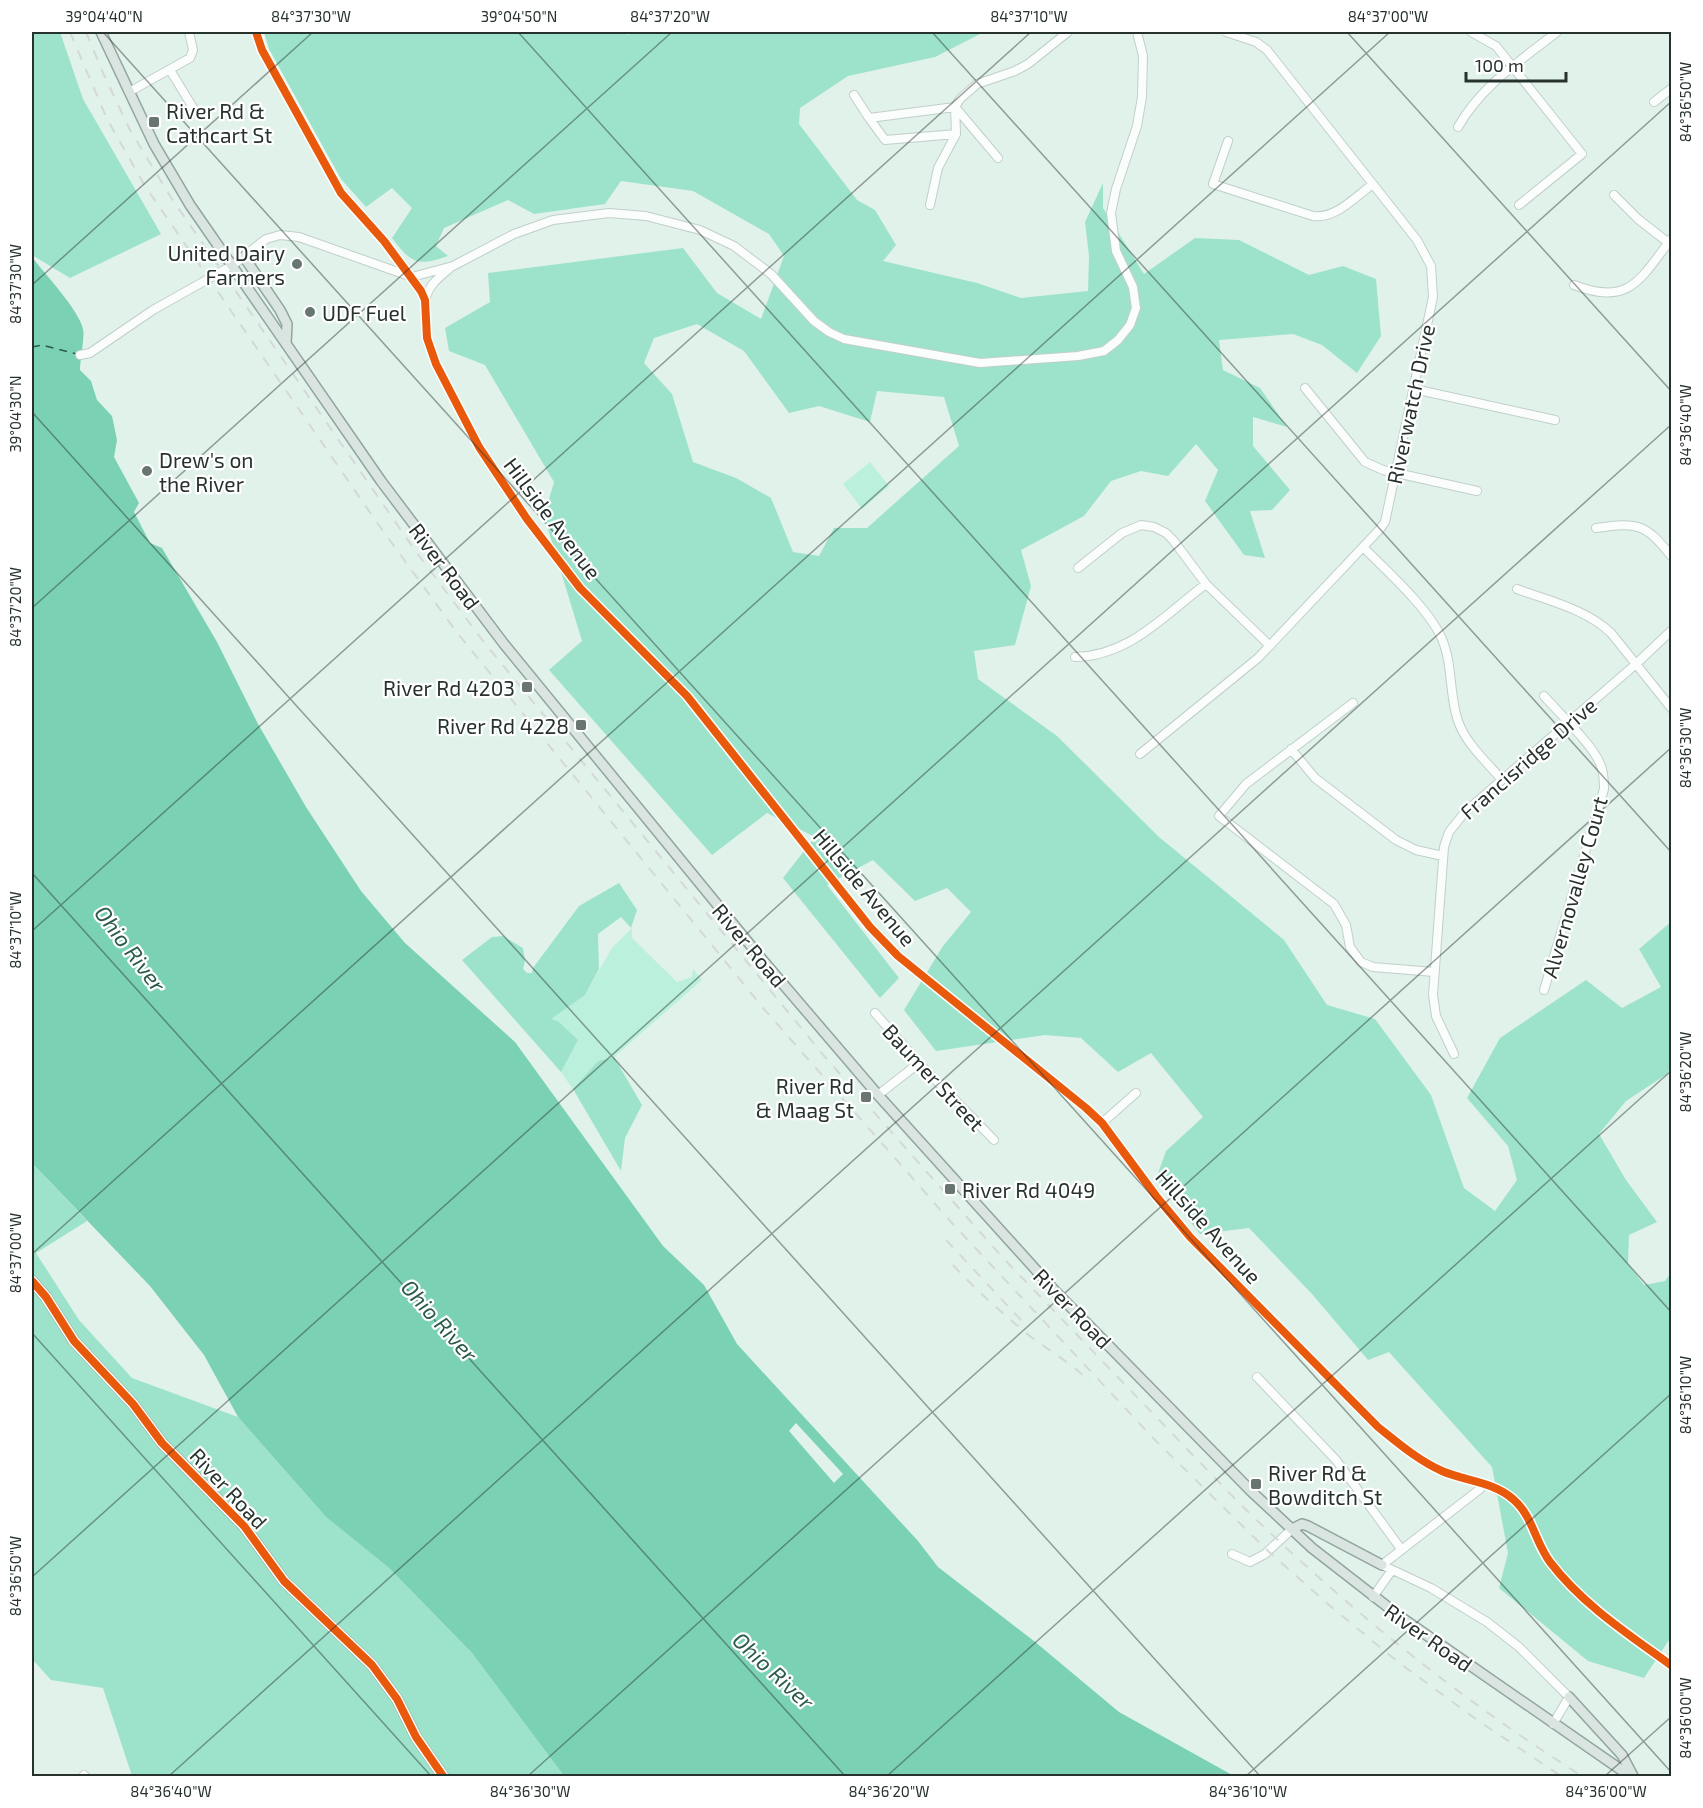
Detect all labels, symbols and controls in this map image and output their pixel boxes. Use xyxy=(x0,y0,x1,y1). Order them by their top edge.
text: 39°04'40"N xyxy=(65,7,143,25)
text: 84°37'30"W xyxy=(271,7,351,25)
text: 39°04'50"N xyxy=(481,7,557,25)
text: 84°37'20"W xyxy=(630,7,710,25)
text: 84°37'10"W xyxy=(990,7,1068,25)
text: 84°37'00"W xyxy=(1348,7,1428,25)
scale bar xyxy=(1466,45,1566,83)
text: 100 m xyxy=(1475,54,1524,76)
text: 84°36'50"W xyxy=(1676,62,1694,142)
place label: River Rd & Cathcart St xyxy=(166,98,272,147)
marker: River Rd & Cathcart St xyxy=(147,115,161,129)
place label: United Dairy Farmers xyxy=(167,240,285,289)
text: 84°37'30"W xyxy=(6,244,24,324)
marker: United Dairy Farmers xyxy=(290,257,304,271)
place label: UDF Fuel xyxy=(322,300,407,325)
marker: UDF Fuel xyxy=(303,305,317,319)
street label: Riverwatch Drive xyxy=(1381,322,1439,486)
text: 39°04'30"N xyxy=(6,376,24,452)
text: 84°36'40"W xyxy=(1676,384,1694,466)
place label: Drew's on the River xyxy=(159,447,254,496)
street label: Hillside Avenue xyxy=(499,452,607,584)
marker: Drew's on the River xyxy=(140,464,154,478)
street label: River Road xyxy=(404,518,486,614)
text: 84°37'20"W xyxy=(6,567,24,647)
place label: River Rd 4203 xyxy=(383,675,515,700)
marker: River Rd 4203 xyxy=(520,680,534,694)
street label: Francisridge Drive xyxy=(1455,692,1601,824)
text: 84°36'30"W xyxy=(1676,708,1694,788)
place label: River Rd 4228 xyxy=(437,713,569,738)
marker: River Rd 4228 xyxy=(574,718,588,732)
street label: Alvernovalley Court xyxy=(1536,793,1612,981)
street label: Hillside Avenue xyxy=(809,823,921,951)
text: 84°37'10"W xyxy=(6,891,24,969)
street label: River Road xyxy=(708,898,792,992)
water label: Ohio River xyxy=(90,900,173,997)
street label: Baumer Street xyxy=(878,1018,990,1136)
text: 84°36'20"W xyxy=(1676,1032,1694,1112)
place label: River Rd & Maag St xyxy=(756,1073,854,1122)
marker: River Rd & Maag St xyxy=(859,1090,873,1104)
street label: Hillside Avenue xyxy=(1151,1164,1267,1288)
place label: River Rd 4049 xyxy=(962,1177,1095,1202)
marker: River Rd 4049 xyxy=(943,1182,957,1196)
text: 84°37'00"W xyxy=(6,1213,24,1293)
street label: River Road xyxy=(1029,1263,1117,1353)
water label: Ohio River xyxy=(396,1274,484,1367)
text: 84°36'10"W xyxy=(1676,1356,1694,1434)
street label: River Road xyxy=(185,1442,273,1534)
place label: River Rd & Bowditch St xyxy=(1268,1460,1382,1509)
marker: River Rd & Bowditch St xyxy=(1249,1477,1263,1491)
text: 84°36'50"W xyxy=(6,1536,24,1616)
street label: River Road xyxy=(1380,1598,1478,1676)
water label: Ohio River xyxy=(728,1626,821,1715)
text: 84°36'00"W xyxy=(1676,1677,1694,1759)
text: 84°36'40"W xyxy=(130,1782,212,1800)
text: 84°36'30"W xyxy=(490,1782,570,1800)
text: 84°36'20"W xyxy=(849,1782,929,1800)
text: 84°36'10"W xyxy=(1209,1782,1287,1800)
text: 84°36'00"W xyxy=(1565,1782,1647,1800)

